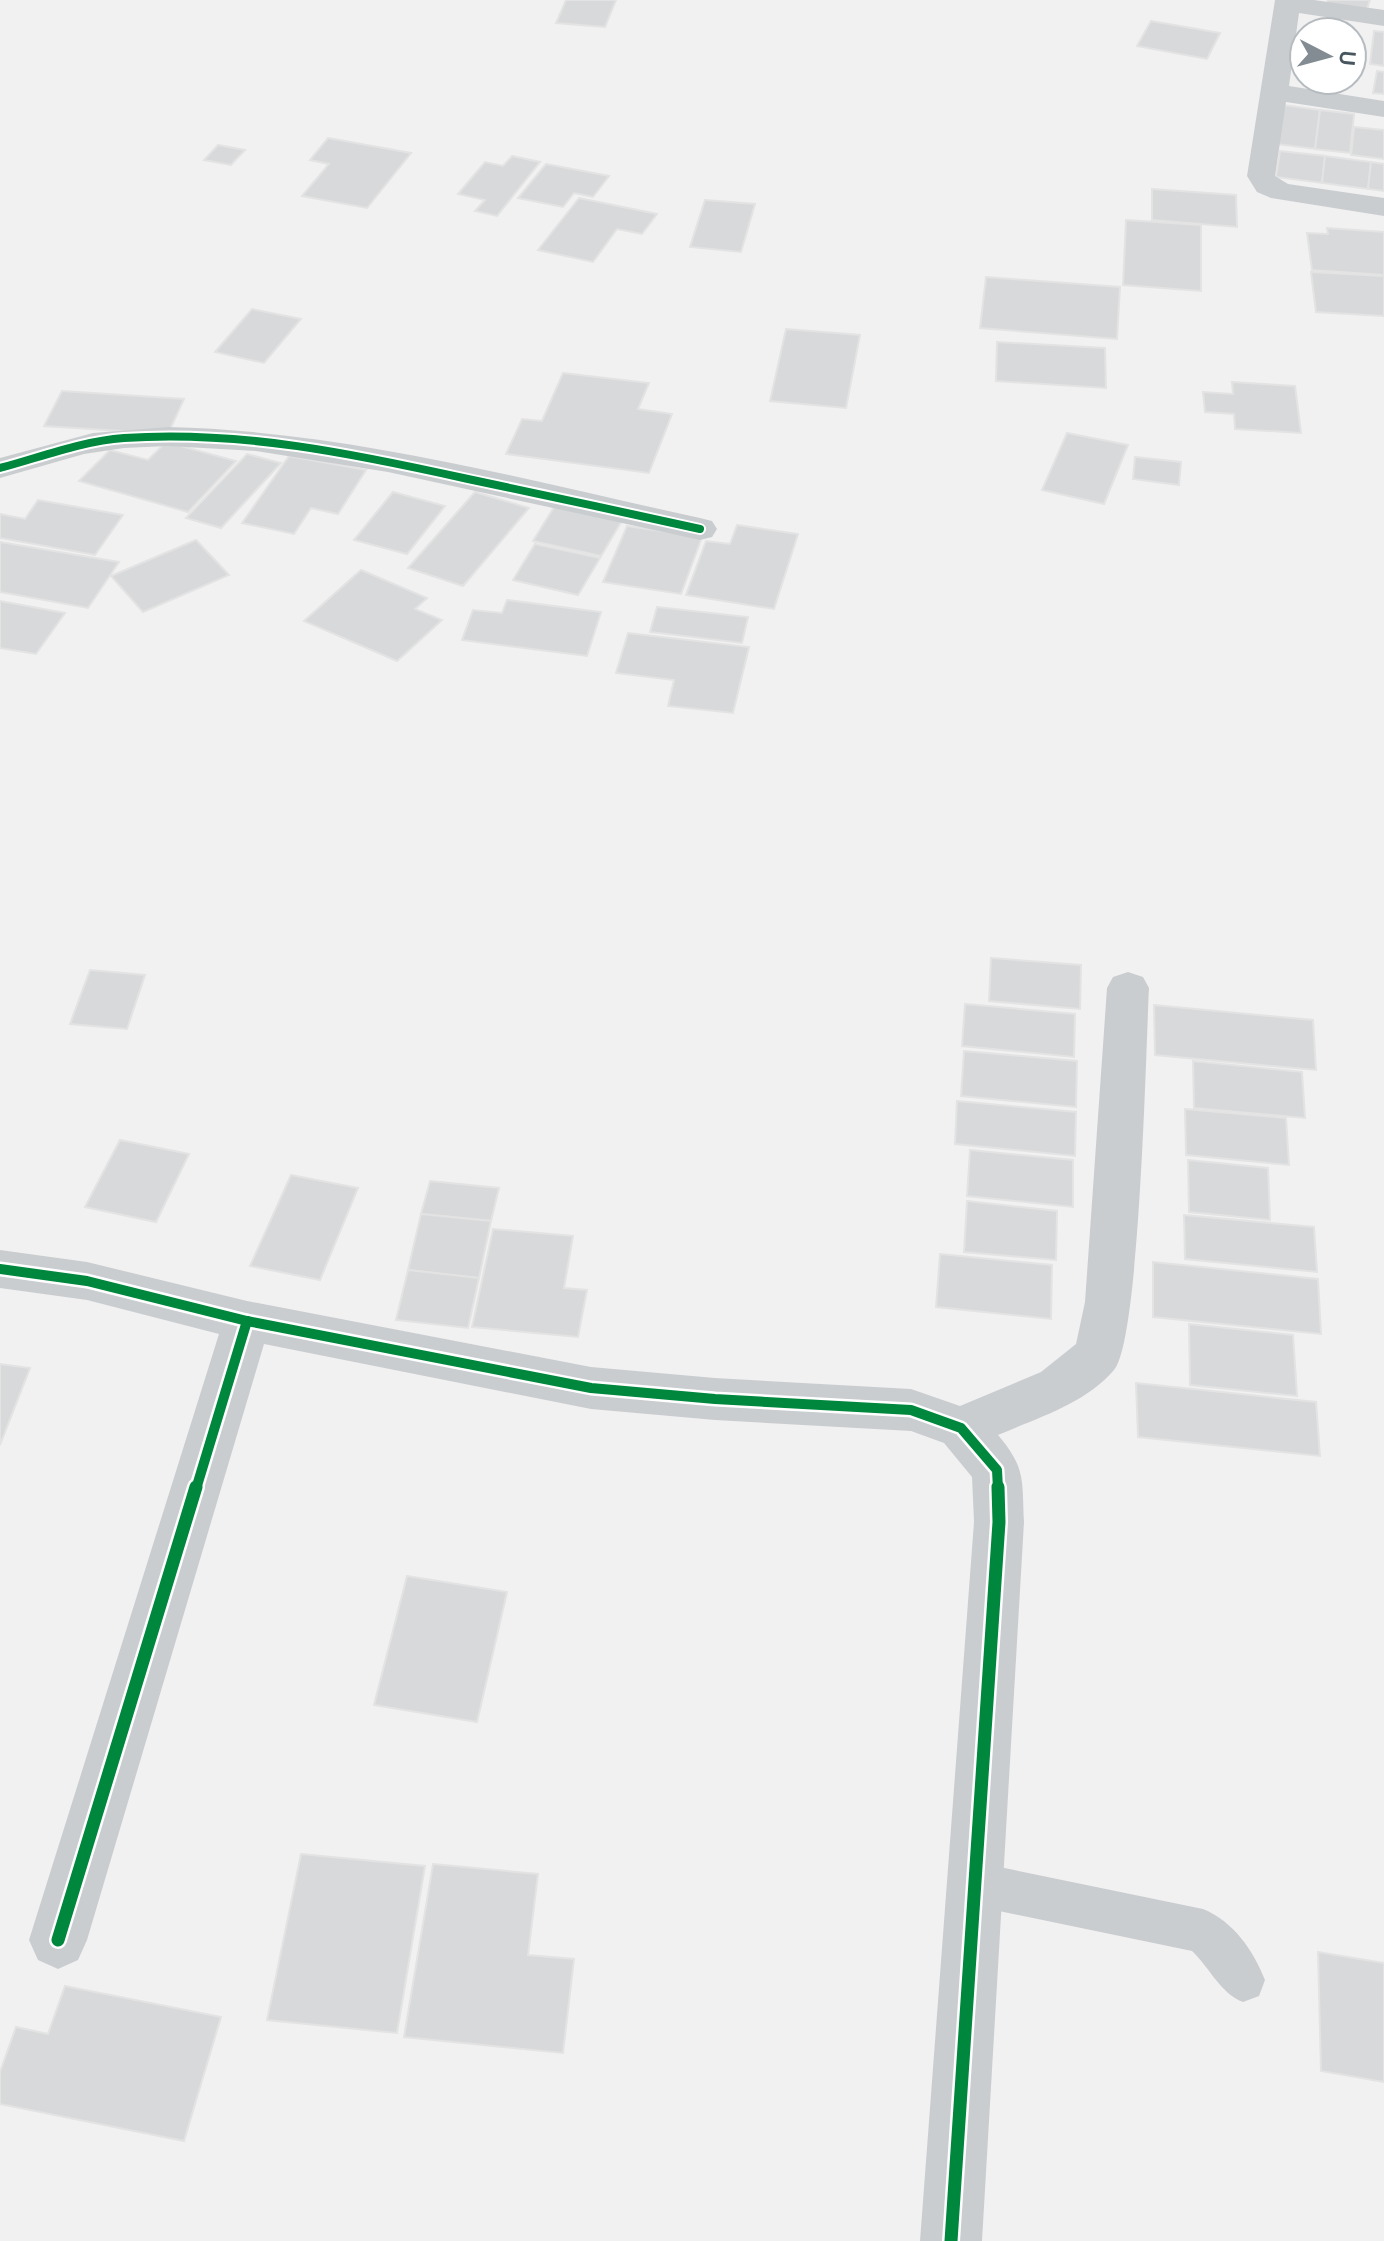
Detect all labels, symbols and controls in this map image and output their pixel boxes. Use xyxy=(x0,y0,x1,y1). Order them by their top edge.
north arrow xyxy=(1288,16,1368,96)
text: U xyxy=(1333,49,1363,67)

